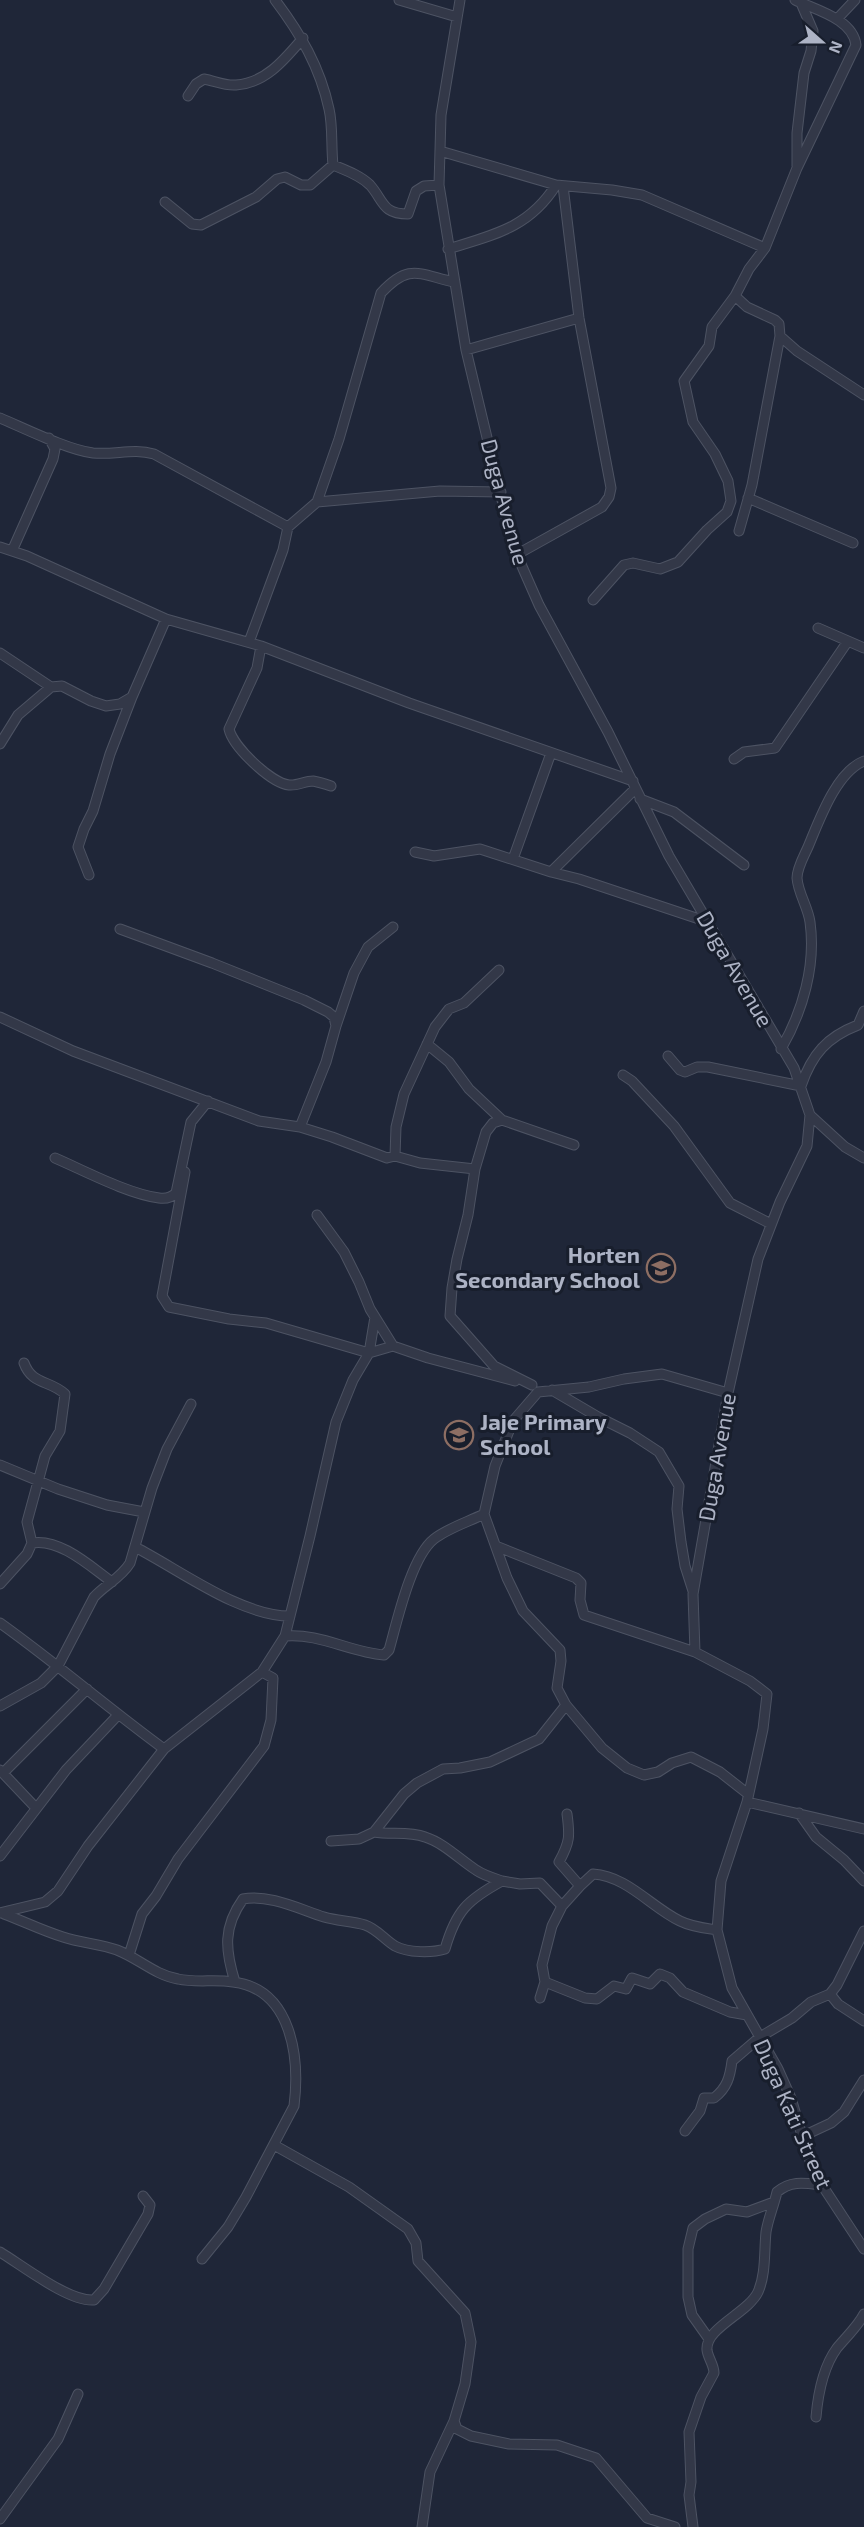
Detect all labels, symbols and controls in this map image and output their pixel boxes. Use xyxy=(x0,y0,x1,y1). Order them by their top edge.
north arrow xyxy=(792,12,852,72)
text: N xyxy=(826,39,847,56)
street label: Duga Avenue xyxy=(477,436,535,568)
street label: Duga Avenue xyxy=(692,906,779,1031)
place label: Horten Secondary School xyxy=(455,1241,641,1293)
school or university icon: Horten Secondary School xyxy=(645,1252,677,1284)
street label: Duga Avenue xyxy=(692,1391,740,1523)
place label: Jaje Primary School xyxy=(480,1408,607,1459)
school or university icon: Jaje Primary School xyxy=(443,1419,475,1451)
street label: Duga Kati Street xyxy=(749,2035,839,2193)

